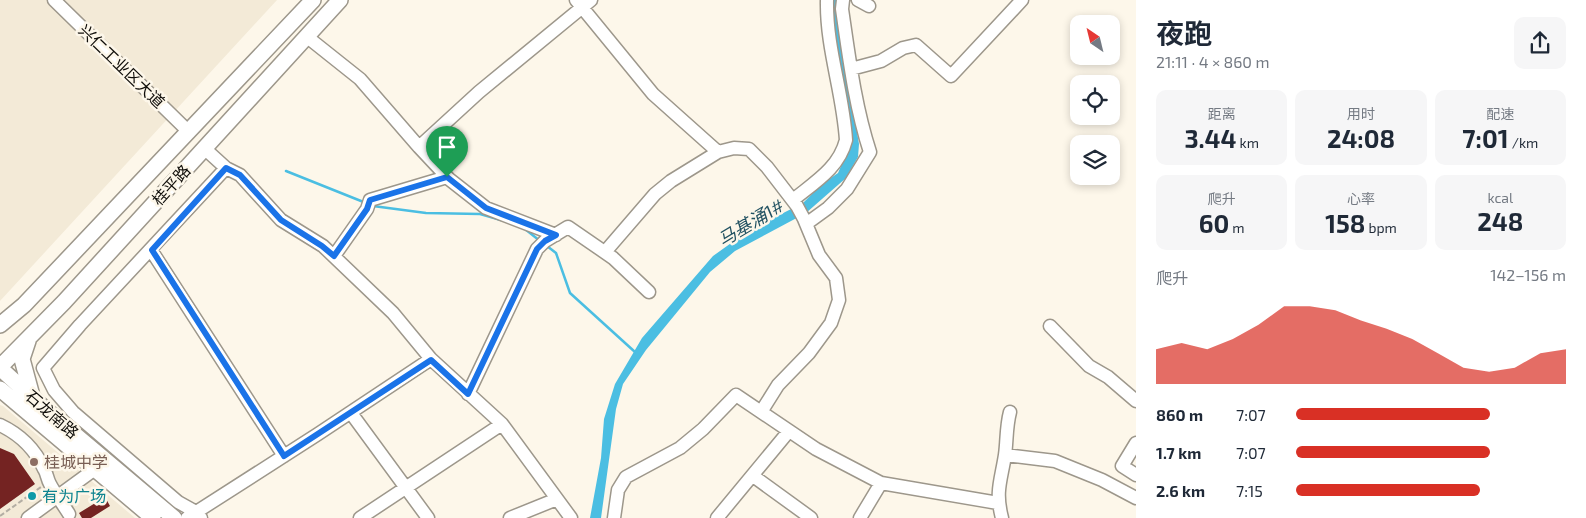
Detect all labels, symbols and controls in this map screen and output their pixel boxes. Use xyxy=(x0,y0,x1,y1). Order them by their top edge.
north arrow xyxy=(1070,15,1120,65)
map controls xyxy=(1070,15,1120,185)
text: 夜跑 xyxy=(1156,16,1212,50)
button: share xyxy=(1514,17,1566,69)
street label: 兴仁工业区大道 xyxy=(75,20,169,111)
text: 21:11 · 4 × 860 m xyxy=(1156,52,1270,71)
button: locate xyxy=(1070,75,1120,125)
text: 距离 xyxy=(1208,105,1236,122)
text: 用时 xyxy=(1347,105,1375,122)
text: 配速 xyxy=(1486,105,1514,122)
text: 3.44 xyxy=(1184,123,1236,153)
text: 24:08 xyxy=(1327,123,1395,153)
text: 7:01 xyxy=(1462,123,1509,153)
pin xyxy=(426,126,468,177)
icon: arrive xyxy=(433,133,461,161)
text: km xyxy=(1236,134,1259,151)
text: /km xyxy=(1509,134,1538,151)
button: layers xyxy=(1070,135,1120,185)
street label: 桂平路 xyxy=(148,160,194,209)
text: kcal xyxy=(1488,189,1513,206)
text: 爬升 xyxy=(1208,190,1236,207)
text: 心率 xyxy=(1347,190,1375,207)
water label: 马基涌1# xyxy=(713,193,788,250)
text: 248 xyxy=(1477,206,1523,236)
text: 60 xyxy=(1199,208,1229,238)
text: 158 xyxy=(1325,208,1365,238)
text: m xyxy=(1229,219,1245,236)
text: bpm xyxy=(1365,219,1397,236)
text: 142–156 m xyxy=(1490,265,1566,284)
text: 爬升 xyxy=(1156,268,1188,287)
street label: 石龙南路 xyxy=(22,385,83,442)
text: 860 m xyxy=(1156,405,1203,424)
text: 7:07 xyxy=(1236,405,1266,424)
text: 1.7 km xyxy=(1156,443,1201,462)
text: 7:07 xyxy=(1236,443,1266,462)
place label: 桂城中学 xyxy=(44,452,108,471)
marker: 桂城中学 xyxy=(28,456,40,468)
text: 2.6 km xyxy=(1156,481,1205,500)
text: 7:15 xyxy=(1236,481,1263,500)
place label: 有为广场 xyxy=(42,486,106,505)
marker: 有为广场 xyxy=(26,490,38,502)

